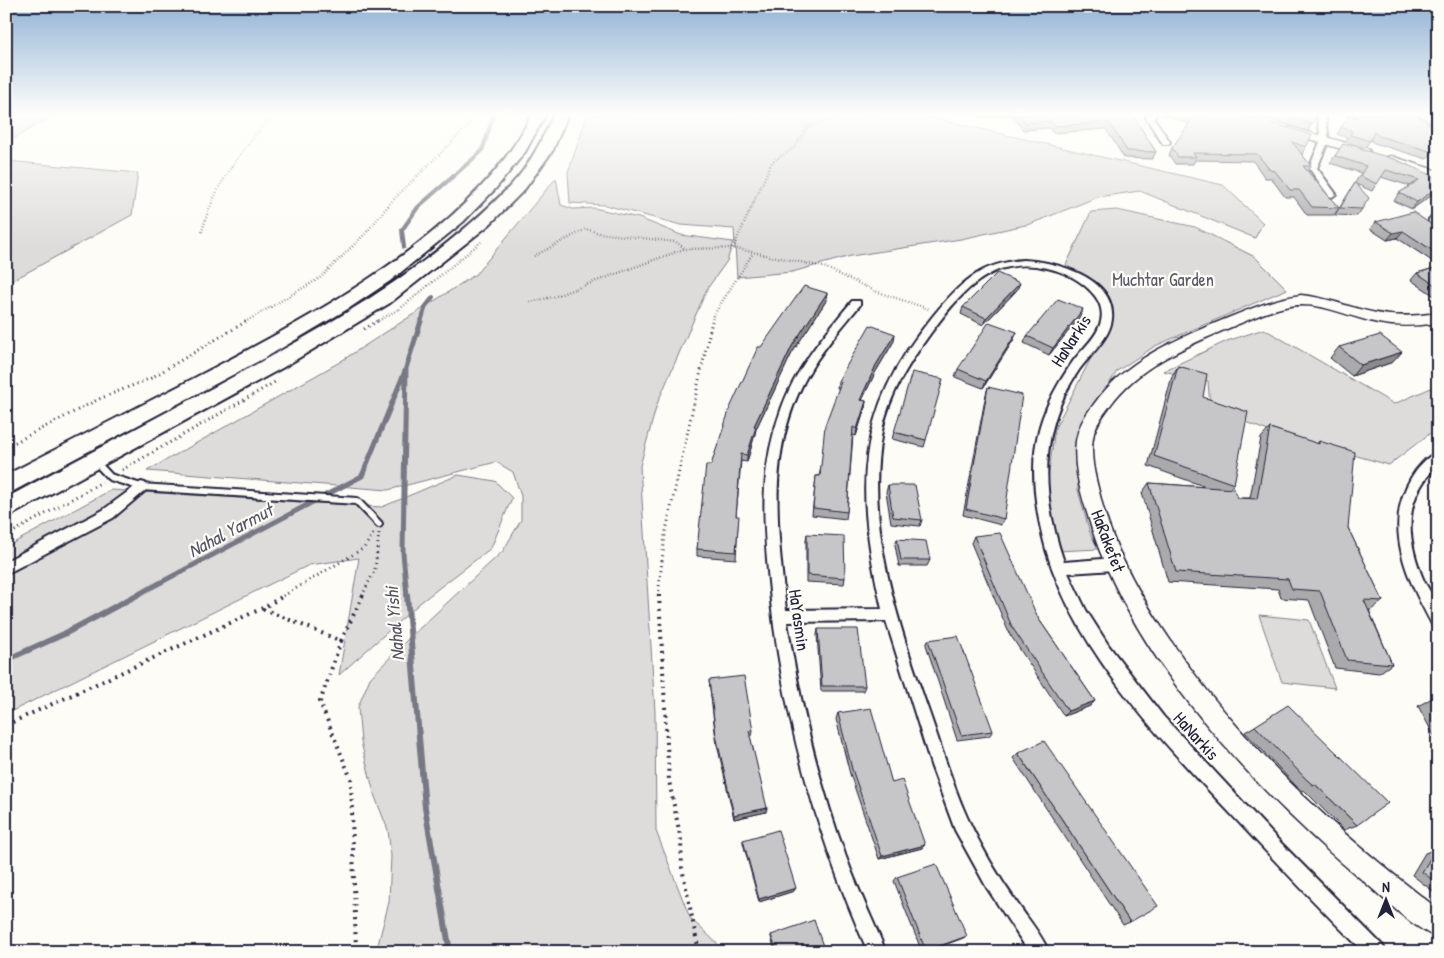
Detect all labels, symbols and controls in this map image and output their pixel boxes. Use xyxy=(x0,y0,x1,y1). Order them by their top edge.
park label: Muchtar Garden xyxy=(1112,267,1214,292)
street label: HaNarkis xyxy=(1044,310,1097,372)
water label: Nahal Yarmut xyxy=(183,496,279,563)
street label: HaRakefet xyxy=(1085,506,1132,576)
water label: Nahal Yishi xyxy=(378,584,410,662)
street label: HaYasmin xyxy=(783,588,816,652)
street label: HaNarkis xyxy=(1168,706,1225,765)
north arrow xyxy=(1362,876,1412,926)
text: N xyxy=(1382,877,1390,896)

